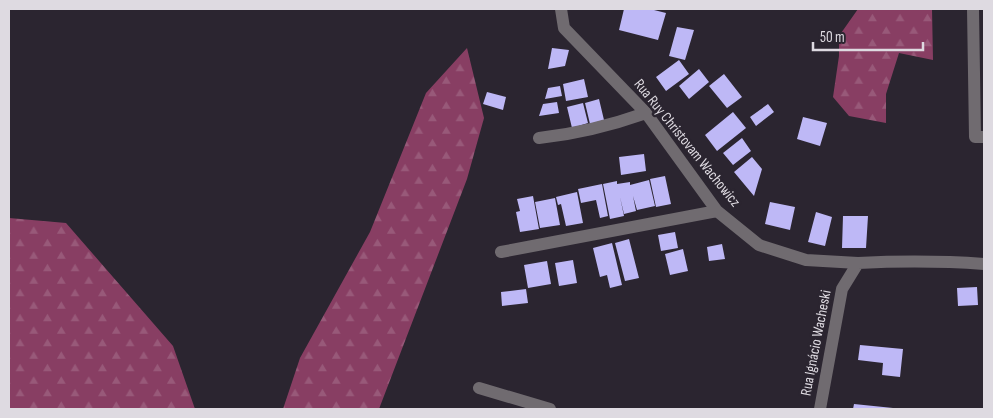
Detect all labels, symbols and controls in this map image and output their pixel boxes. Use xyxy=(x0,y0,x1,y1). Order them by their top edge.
scale bar xyxy=(813,20,923,52)
text: 50 m xyxy=(820,28,845,47)
street label: Rua Ruy Christovam Wachowicz xyxy=(630,75,745,211)
street label: Rua Ignácio Wacheski xyxy=(796,288,836,398)

